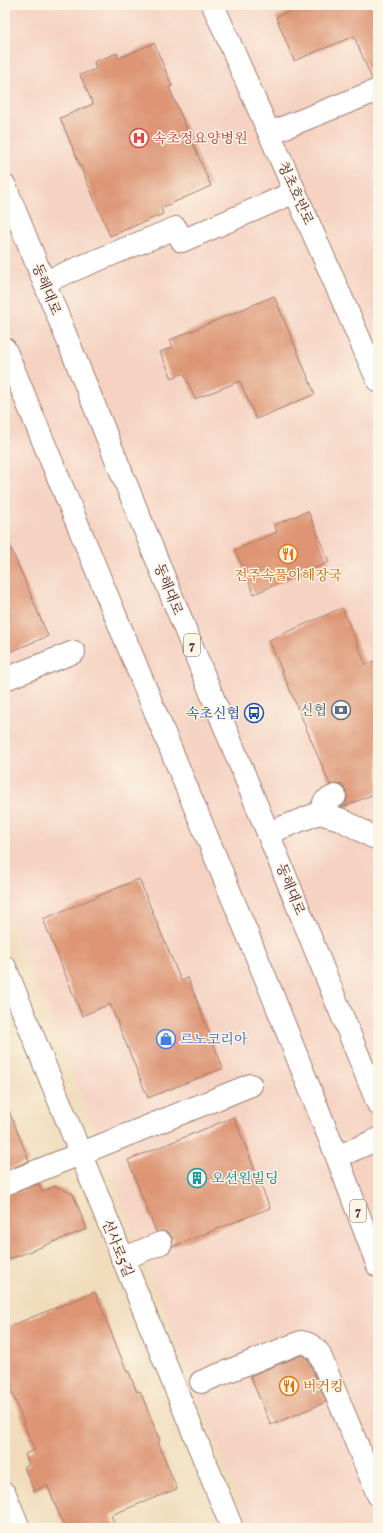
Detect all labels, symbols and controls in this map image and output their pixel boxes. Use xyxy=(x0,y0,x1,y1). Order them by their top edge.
hospital icon: 속초정요양병원 xyxy=(128,127,150,149)
place label: 속초정요양병원 xyxy=(153,130,248,149)
street label: 청초호반로 xyxy=(272,159,317,229)
street label: 동해대로 xyxy=(27,261,65,319)
restaurant icon: 전주속풀이해장국 xyxy=(277,543,299,565)
street label: 동해대로 xyxy=(149,561,187,619)
place label: 전주속풀이해장국 xyxy=(234,567,342,586)
road number: 7 xyxy=(184,634,200,656)
bank icon: 신협 xyxy=(330,699,352,721)
bus stop icon: 속초신협 xyxy=(243,702,265,724)
place label: 신협 xyxy=(300,702,327,721)
place label: 속초신협 xyxy=(186,705,240,724)
street label: 동해대로 xyxy=(271,861,309,919)
shop icon: 르노코리아 xyxy=(155,1028,177,1050)
place label: 르노코리아 xyxy=(180,1031,248,1050)
building icon: 오션원빌딩 xyxy=(186,1167,208,1189)
place label: 오션원빌딩 xyxy=(211,1170,279,1189)
road number: 7 xyxy=(350,1200,366,1222)
street label: 선사로5길 xyxy=(96,1217,137,1280)
restaurant icon: 버거킹 xyxy=(278,1375,300,1397)
place label: 버거킹 xyxy=(303,1378,344,1397)

